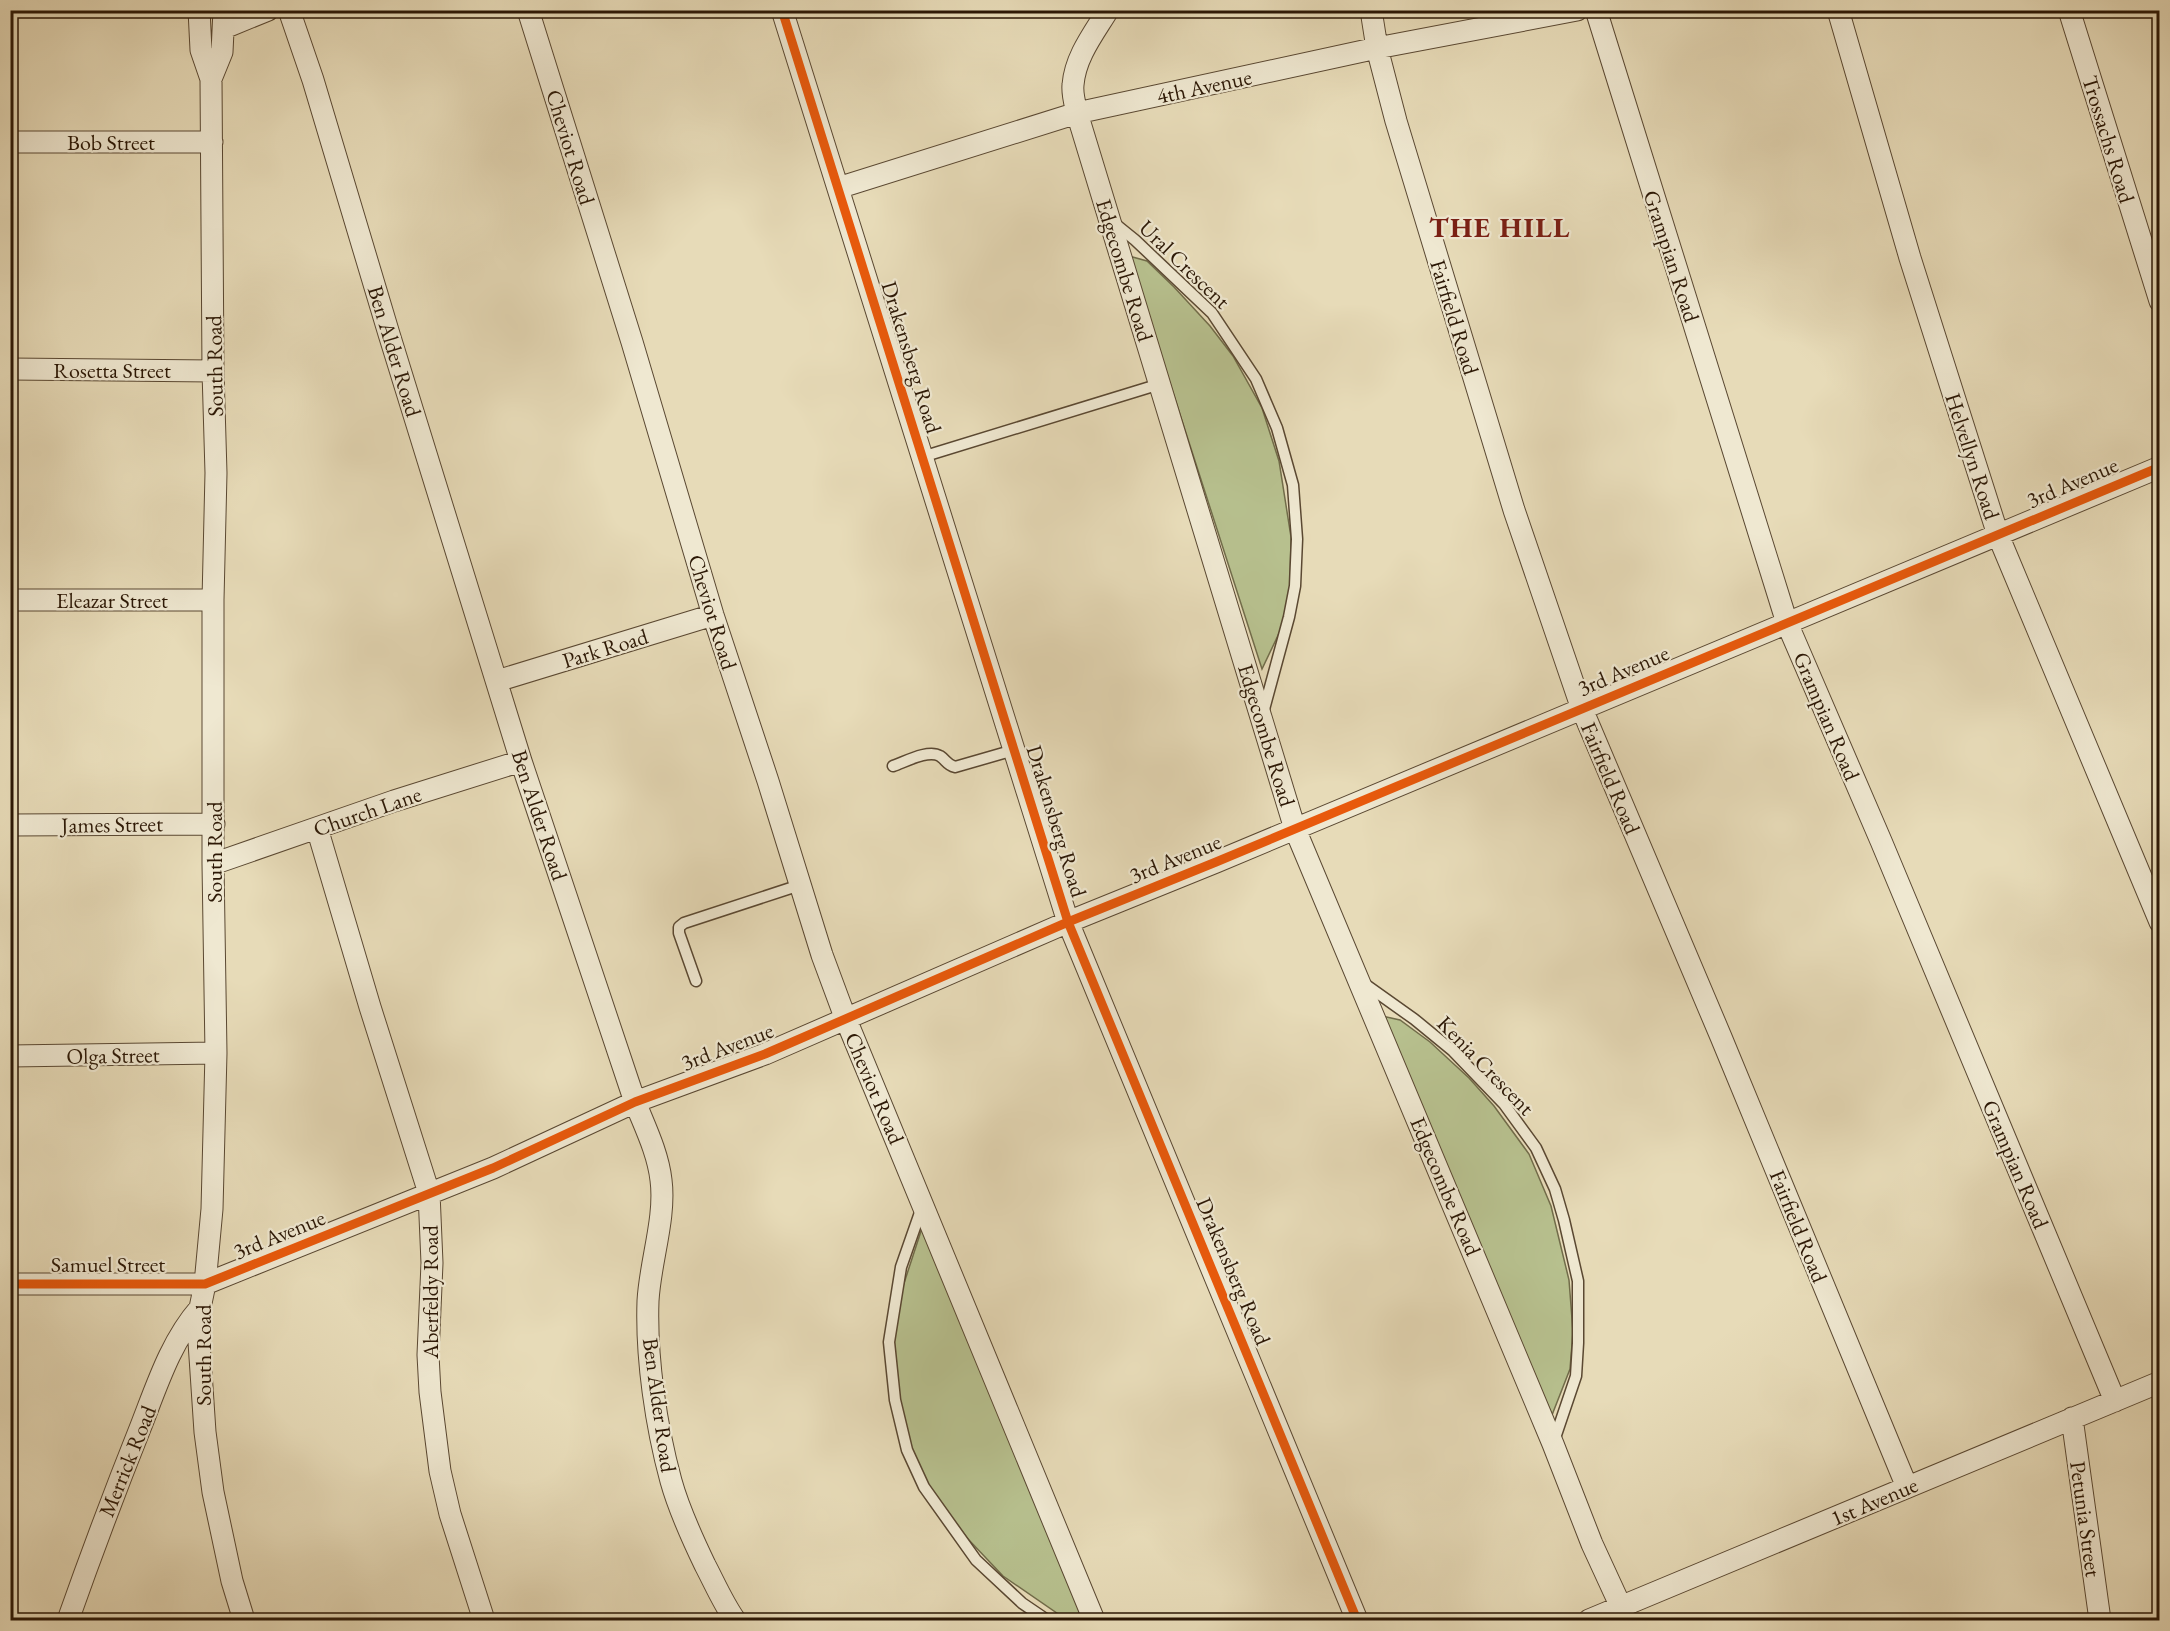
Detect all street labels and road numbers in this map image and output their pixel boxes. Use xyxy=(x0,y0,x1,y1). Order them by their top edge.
street label: 4th Avenue xyxy=(1154,62,1255,111)
street label: Trossachs Road xyxy=(2075,72,2142,207)
street label: Cheviot Road xyxy=(539,86,602,209)
street label: Bob Street xyxy=(67,128,155,157)
street label: Grampian Road xyxy=(1637,187,1707,327)
street label: Edgecombe Road xyxy=(1089,195,1160,346)
street label: Ural Crescent xyxy=(1133,214,1237,315)
street label: Fairfield Road xyxy=(1423,256,1486,379)
street label: Drakensberg Road xyxy=(875,278,949,438)
street label: Ben Alder Road xyxy=(361,282,428,421)
street label: South Road xyxy=(199,314,230,417)
street label: Rosetta Street xyxy=(53,356,171,385)
street label: Helvellyn Road xyxy=(1938,389,2007,524)
street label: 3rd Avenue xyxy=(2022,450,2123,515)
street label: Cheviot Road xyxy=(681,551,744,674)
street label: Eleazar Street xyxy=(56,586,168,615)
street label: Park Road xyxy=(559,622,652,675)
street label: 3rd Avenue xyxy=(1573,638,1674,703)
street label: Grampian Road xyxy=(1786,648,1867,786)
street label: Edgecombe Road xyxy=(1231,660,1302,811)
street label: Fairfield Road xyxy=(1574,718,1647,839)
street label: Drakensberg Road xyxy=(1020,742,1094,902)
street label: Ben Alder Road xyxy=(505,746,575,885)
street label: Church Lane xyxy=(309,779,425,843)
street label: South Road xyxy=(200,800,229,903)
street label: James Street xyxy=(59,809,163,840)
street label: 3rd Avenue xyxy=(1125,827,1226,890)
street label: Kenia Crescent xyxy=(1431,1009,1541,1122)
street label: 3rd Avenue xyxy=(677,1015,778,1077)
street label: Cheviot Road xyxy=(838,1028,911,1149)
street label: Olga Street xyxy=(66,1040,160,1071)
street label: Grampian Road xyxy=(1975,1096,2056,1234)
street label: Edgecombe Road xyxy=(1403,1113,1488,1261)
street label: Fairfield Road xyxy=(1763,1166,1835,1288)
street label: Drakensberg Road xyxy=(1189,1193,1278,1350)
street label: 3rd Avenue xyxy=(229,1203,330,1266)
street label: Aberfeldy Road xyxy=(416,1224,445,1360)
street label: Samuel Street xyxy=(51,1250,165,1279)
street label: South Road xyxy=(189,1303,218,1406)
street label: Ben Alder Road xyxy=(636,1336,683,1475)
street label: Merrick Road xyxy=(92,1400,163,1521)
street label: Petunia Street xyxy=(2063,1459,2108,1579)
street label: 1st Avenue xyxy=(1826,1470,1923,1533)

